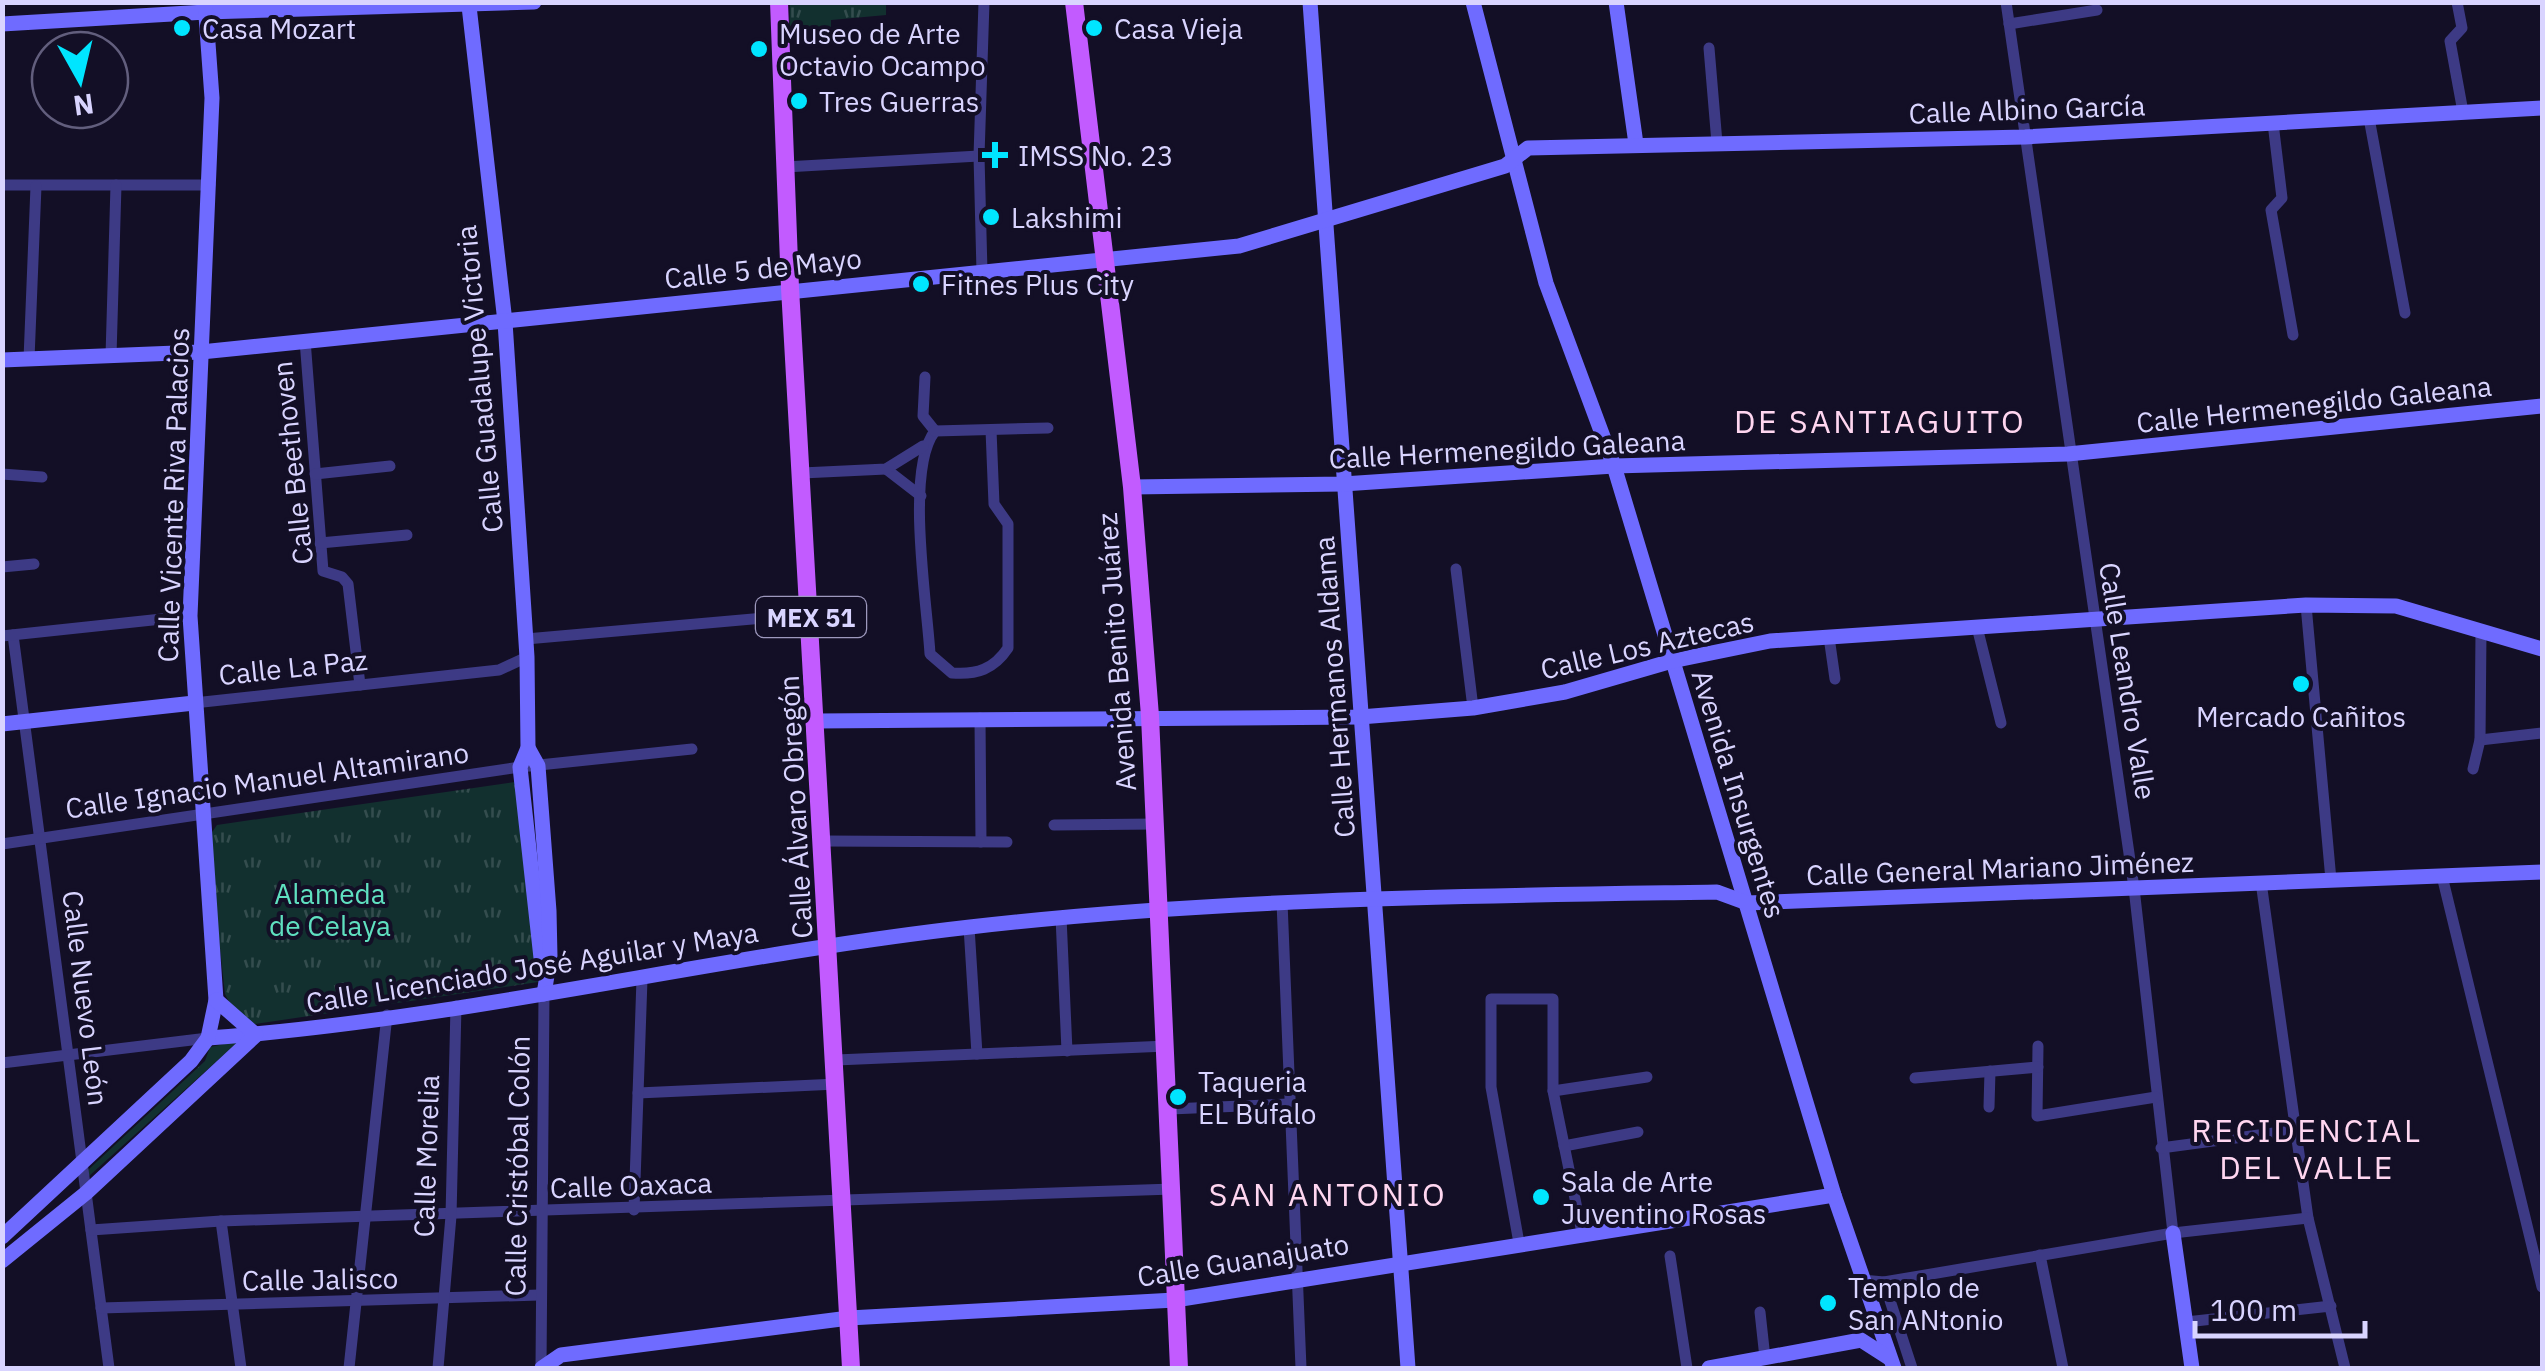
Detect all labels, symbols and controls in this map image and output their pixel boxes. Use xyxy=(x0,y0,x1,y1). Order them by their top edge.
place label: Casa Mozart xyxy=(202,10,356,47)
place label: Casa Vieja xyxy=(1114,10,1243,47)
place label: Museo de Arte Octavio Ocampo xyxy=(779,15,986,84)
marker: Casa Mozart xyxy=(171,17,193,39)
marker: Casa Vieja xyxy=(1083,17,1105,39)
north arrow xyxy=(30,30,130,130)
marker: Museo de Arte Octavio Ocampo xyxy=(748,38,770,60)
place label: Tres Guerras xyxy=(819,83,979,120)
text: N xyxy=(71,86,96,125)
street label: Calle Albino García xyxy=(1908,86,2146,132)
marker: Tres Guerras xyxy=(788,90,810,112)
place label: IMSS No. 23 xyxy=(1018,137,1174,174)
marker: IMSS No. 23 xyxy=(982,142,1008,168)
place label: Lakshimi xyxy=(1011,199,1122,236)
marker: Lakshimi xyxy=(980,206,1002,228)
street label: Calle Guadalupe Victoria xyxy=(447,224,511,534)
street label: Calle 5 de Mayo xyxy=(663,239,863,297)
place label: Fitnes Plus City xyxy=(941,266,1134,303)
marker: Fitnes Plus City xyxy=(910,273,932,295)
street label: Calle Vicente Riva Palacios xyxy=(149,327,197,663)
street label: Calle Beethoven xyxy=(263,359,321,567)
street label: Calle Hermenegildo Galeana xyxy=(2134,367,2494,441)
district label: DE SANTIAGUITO xyxy=(1734,400,2026,442)
street label: Calle Hermenegildo Galeana xyxy=(1328,421,1686,477)
street label: Avenida Benito Juárez xyxy=(1088,512,1144,792)
street label: Calle Hermanos Aldama xyxy=(1305,535,1363,839)
street label: Calle Leandro Valle xyxy=(2091,560,2165,802)
road number: MEX 51 xyxy=(756,597,866,637)
street label: Calle Los Aztecas xyxy=(1537,602,1757,688)
street label: Calle La Paz xyxy=(217,641,369,693)
street label: Avenida Insurgentes xyxy=(1684,665,1794,923)
marker: Mercado Cañitos xyxy=(2290,673,2312,695)
street label: Calle Álvaro Obregón xyxy=(770,675,820,939)
place label: Mercado Cañitos xyxy=(2196,698,2406,735)
street label: Calle Ignacio Manuel Altamirano xyxy=(63,733,471,827)
street label: Calle General Mariano Jiménez xyxy=(1805,843,2195,893)
park label: Alameda de Celaya xyxy=(269,875,391,944)
street label: Calle Nuevo León xyxy=(54,888,118,1108)
street label: Calle Licenciado José Aguilar y Maya xyxy=(303,913,761,1021)
street label: Calle Cristóbal Colón xyxy=(496,1035,538,1297)
place label: Taqueria EL Búfalo xyxy=(1198,1063,1316,1132)
street label: Calle Morelia xyxy=(405,1074,447,1238)
marker: Taqueria EL Búfalo xyxy=(1167,1086,1189,1108)
district label: RECIDENCIAL DEL VALLE xyxy=(2191,1109,2423,1188)
place label: Sala de Arte Juventino Rosas xyxy=(1561,1163,1766,1232)
street label: Calle Oaxaca xyxy=(549,1164,713,1206)
district label: SAN ANTONIO xyxy=(1209,1173,1447,1215)
marker: Sala de Arte Juventino Rosas xyxy=(1530,1186,1552,1208)
street label: Calle Guanajuato xyxy=(1135,1225,1351,1295)
street label: Calle Jalisco xyxy=(241,1259,399,1299)
place label: Templo de San ANtonio xyxy=(1848,1269,2003,1338)
scale bar xyxy=(2195,1276,2365,1338)
text: 100 m xyxy=(2210,1290,2297,1329)
marker: Templo de San ANtonio xyxy=(1817,1292,1839,1314)

